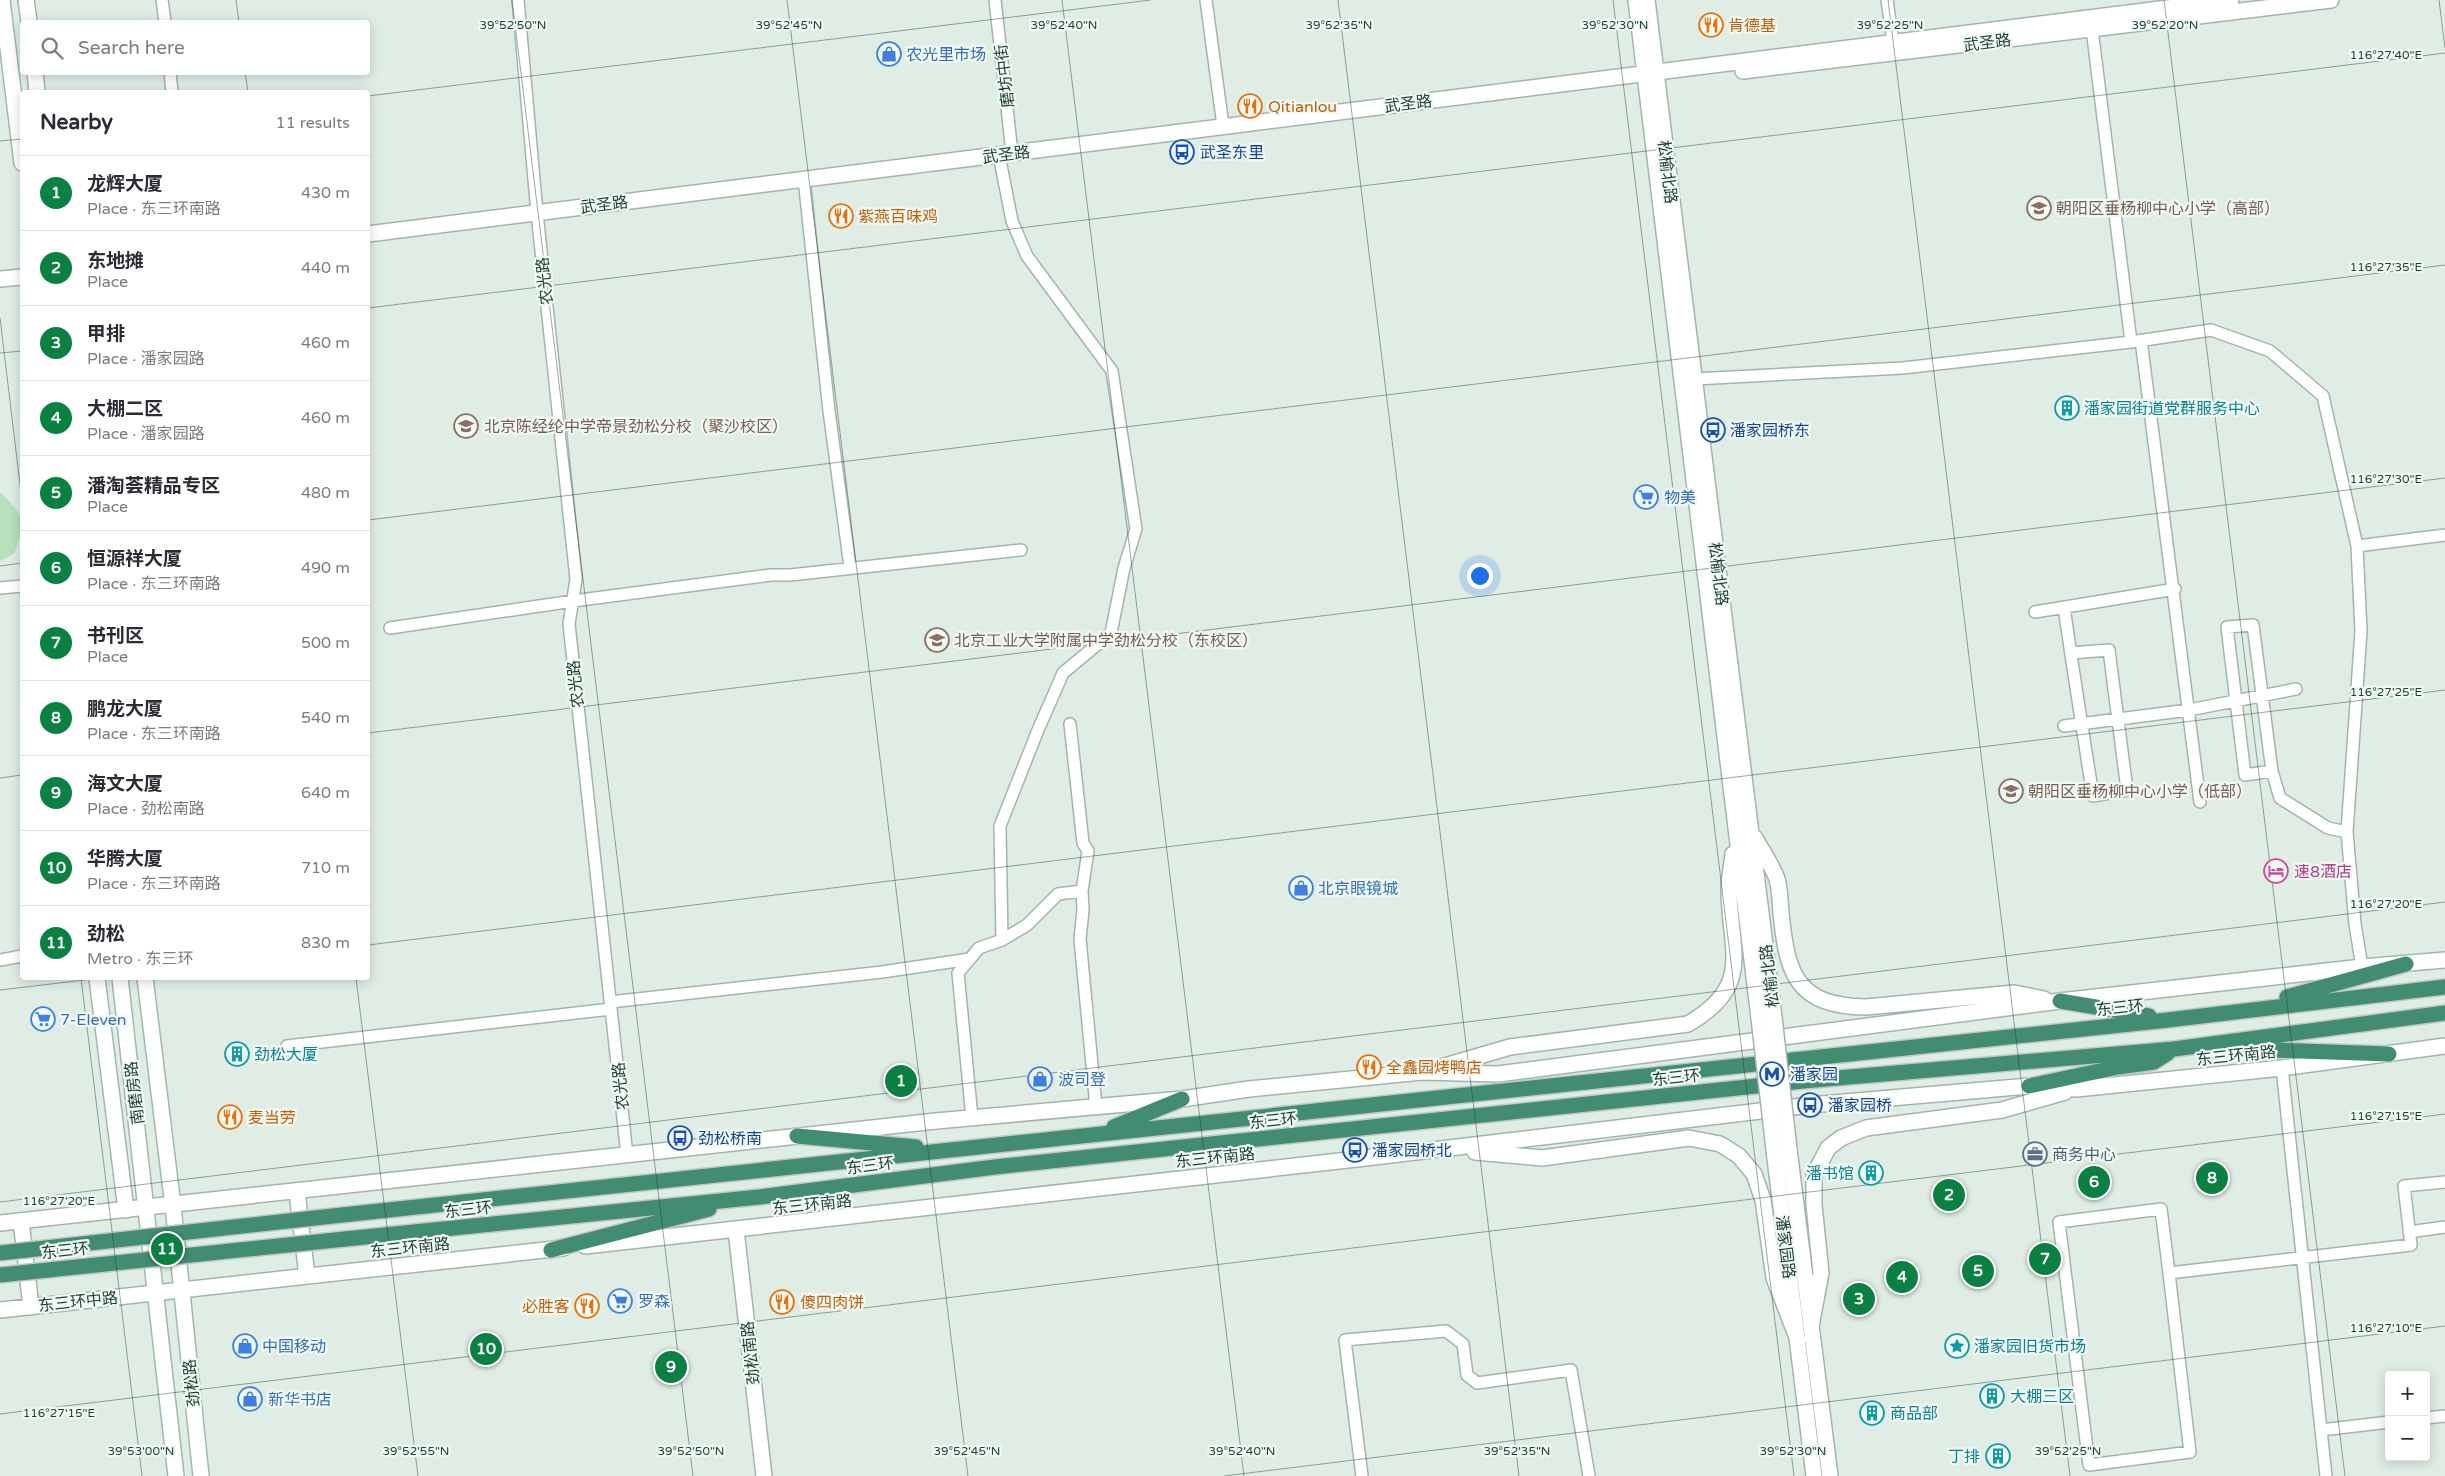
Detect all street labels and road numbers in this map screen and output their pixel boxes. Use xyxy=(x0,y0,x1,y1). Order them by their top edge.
street label: 武圣路 xyxy=(1962,30,2012,56)
street label: 磨坊中街 xyxy=(991,43,1019,109)
street label: 武圣路 xyxy=(1383,91,1433,117)
street label: 松榆北路 xyxy=(1653,139,1681,205)
street label: 武圣路 xyxy=(981,142,1031,168)
street label: 武圣路 xyxy=(579,192,629,218)
street label: 农光路 xyxy=(533,256,557,306)
street label: 松榆北路 xyxy=(1704,541,1732,607)
street label: 农光路 xyxy=(564,659,588,709)
street label: 松榆北路 xyxy=(1756,943,1784,1009)
street label: 东三环 xyxy=(2095,996,2145,1020)
street label: 东三环南路 xyxy=(2195,1042,2277,1070)
street label: 南磨房路 xyxy=(121,1060,149,1126)
street label: 农光路 xyxy=(609,1061,633,1111)
street label: 东三环 xyxy=(1651,1066,1701,1090)
street label: 东三环 xyxy=(1248,1109,1298,1133)
street label: 东三环南路 xyxy=(1174,1144,1256,1172)
street label: 东三环 xyxy=(845,1153,895,1179)
street label: 东三环南路 xyxy=(771,1191,853,1219)
street label: 东三环 xyxy=(443,1198,493,1222)
street label: 潘家园路 xyxy=(1771,1214,1799,1280)
street label: 东三环南路 xyxy=(369,1234,451,1262)
street label: 东三环 xyxy=(40,1239,90,1263)
street label: 东三环中路 xyxy=(37,1288,119,1316)
street label: 劲松南路 xyxy=(738,1320,764,1386)
street label: 劲松路 xyxy=(180,1358,204,1408)

